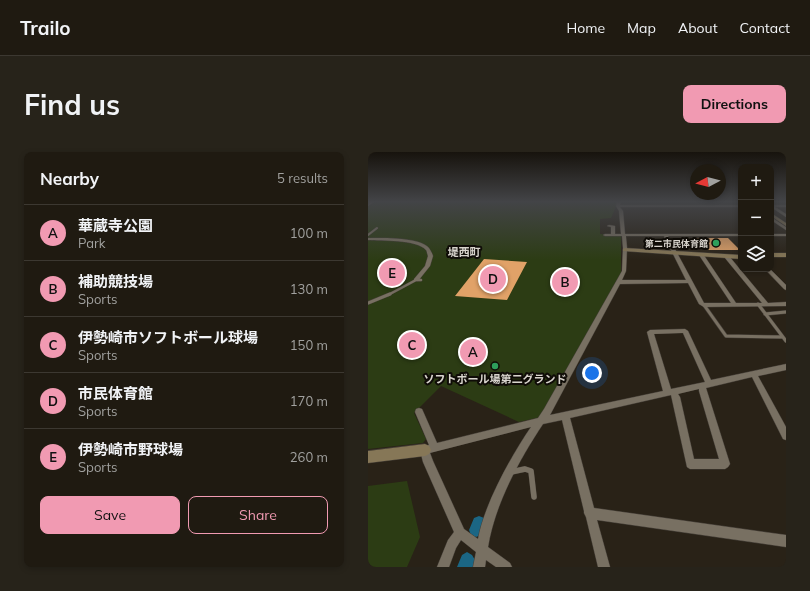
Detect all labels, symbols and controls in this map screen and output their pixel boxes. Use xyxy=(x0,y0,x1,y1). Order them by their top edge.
text: Trailo xyxy=(20,16,71,40)
text: Home xyxy=(566,19,605,37)
text: Map xyxy=(627,19,656,37)
text: About xyxy=(678,19,718,37)
text: Contact xyxy=(740,19,790,37)
button: Directions xyxy=(683,85,786,123)
text: Find us xyxy=(24,87,120,122)
north arrow xyxy=(690,164,726,200)
map controls xyxy=(738,164,774,272)
button: + xyxy=(738,164,774,200)
text: Nearby xyxy=(40,168,99,189)
text: 5 results xyxy=(277,170,328,186)
button: − xyxy=(738,200,774,236)
text: 華蔵寺公園 xyxy=(78,216,153,235)
text: A xyxy=(48,225,58,241)
text: 100 m xyxy=(290,225,328,241)
text: Park xyxy=(78,235,105,251)
button: layers xyxy=(738,236,774,272)
place label: 第二市民体育館 xyxy=(645,238,708,249)
marker: 第二市民体育館 xyxy=(711,238,721,248)
district label: 堤西町 xyxy=(448,245,481,259)
pin: E xyxy=(379,258,405,288)
pin: D xyxy=(480,264,506,294)
pin: B xyxy=(552,267,578,297)
text: 補助競技場 xyxy=(78,272,153,291)
text: B xyxy=(49,281,57,297)
text: 130 m xyxy=(290,281,328,297)
text: Sports xyxy=(78,291,117,307)
text: 伊勢崎市ソフトボール球場 xyxy=(78,328,258,347)
pin: C xyxy=(399,330,425,360)
text: C xyxy=(49,337,57,353)
text: 150 m xyxy=(290,337,328,353)
pin: A xyxy=(460,337,486,367)
text: Sports xyxy=(78,347,117,363)
marker: ソフトボール場第二グランド xyxy=(490,361,500,371)
your location xyxy=(582,363,602,383)
place label: ソフトボール場第二グランド xyxy=(424,372,567,386)
text: 市民体育館 xyxy=(78,384,153,403)
text: D xyxy=(48,393,58,409)
text: 170 m xyxy=(290,393,328,409)
text: Sports xyxy=(78,403,117,419)
text: 伊勢崎市野球場 xyxy=(78,440,183,459)
text: E xyxy=(49,449,57,465)
text: 260 m xyxy=(290,449,328,465)
text: Sports xyxy=(78,459,117,475)
button: Save xyxy=(40,496,180,534)
button: Share xyxy=(188,496,328,534)

